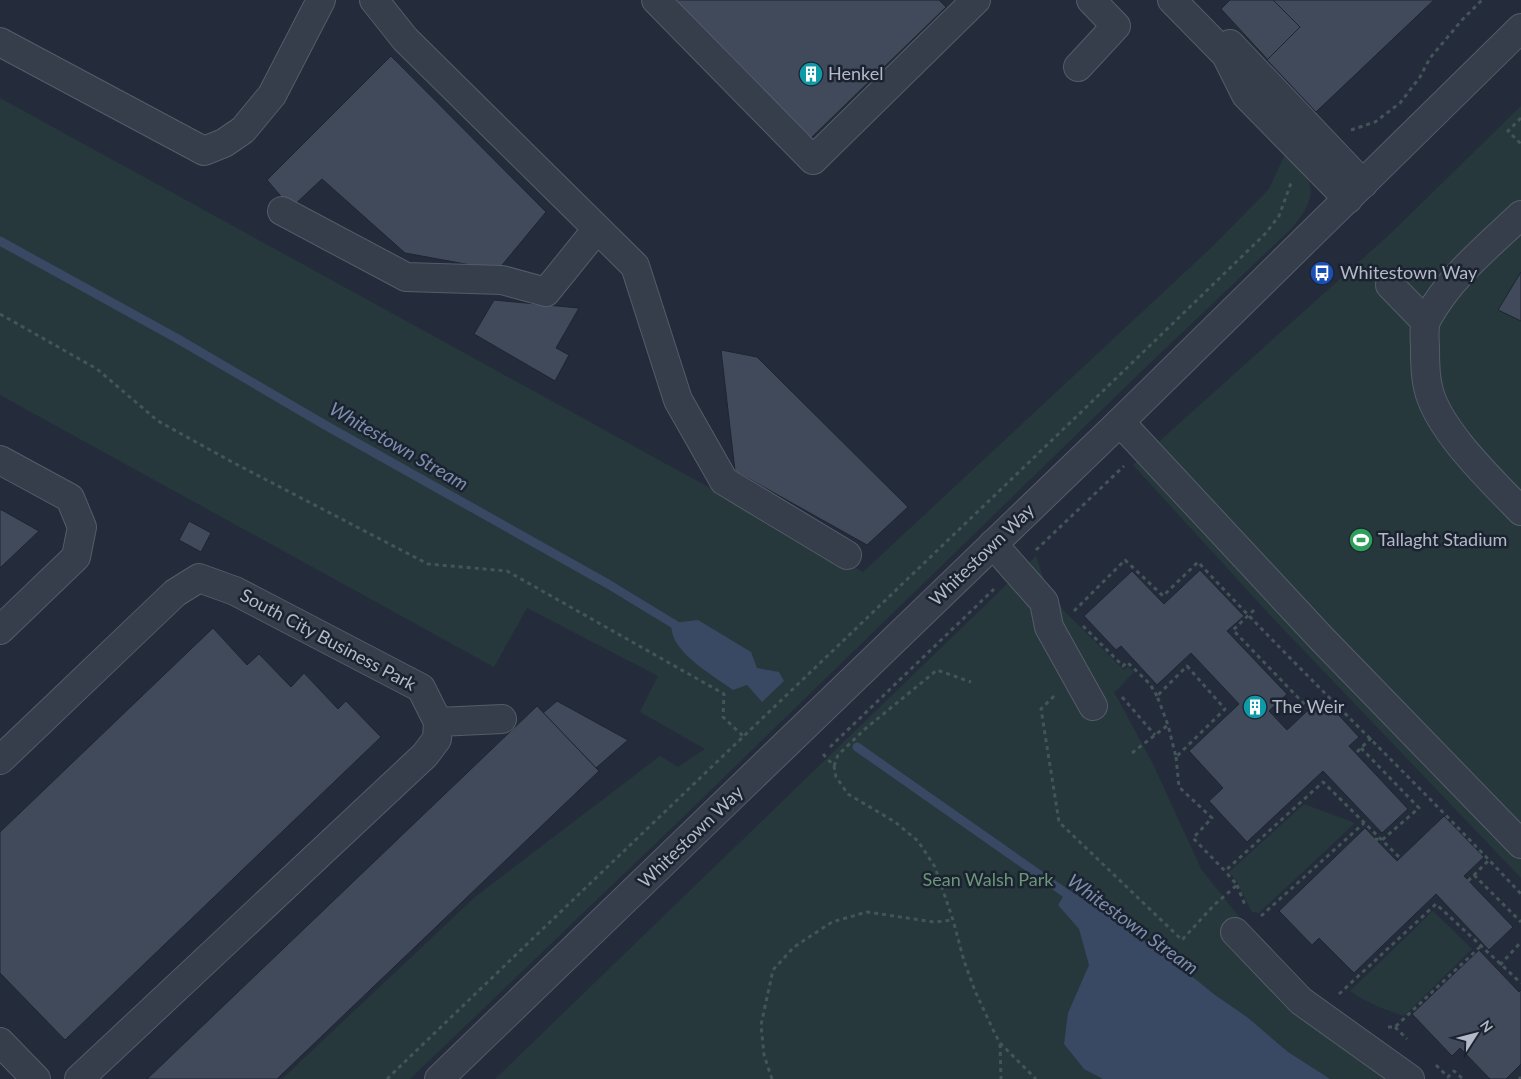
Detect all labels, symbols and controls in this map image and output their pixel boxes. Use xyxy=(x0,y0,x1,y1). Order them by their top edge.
building icon: Henkel xyxy=(798,61,824,87)
place label: Henkel xyxy=(828,62,883,84)
bus stop icon: Whitestown Way xyxy=(1309,260,1335,286)
place label: Whitestown Way xyxy=(1340,261,1478,283)
water label: Whitestown Stream xyxy=(326,397,473,495)
street label: Whitestown Way xyxy=(924,498,1039,610)
sports icon: Tallaght Stadium xyxy=(1348,527,1374,553)
place label: Tallaght Stadium xyxy=(1378,528,1507,550)
street label: South City Business Park xyxy=(237,583,421,695)
building icon: The Weir xyxy=(1242,694,1268,720)
place label: The Weir xyxy=(1272,695,1345,717)
street label: Whitestown Way xyxy=(633,780,748,892)
park label: Sean Walsh Park xyxy=(923,868,1054,890)
water label: Whitestown Stream xyxy=(1063,868,1203,979)
north arrow xyxy=(1451,1009,1501,1059)
text: N xyxy=(1477,1017,1497,1035)

